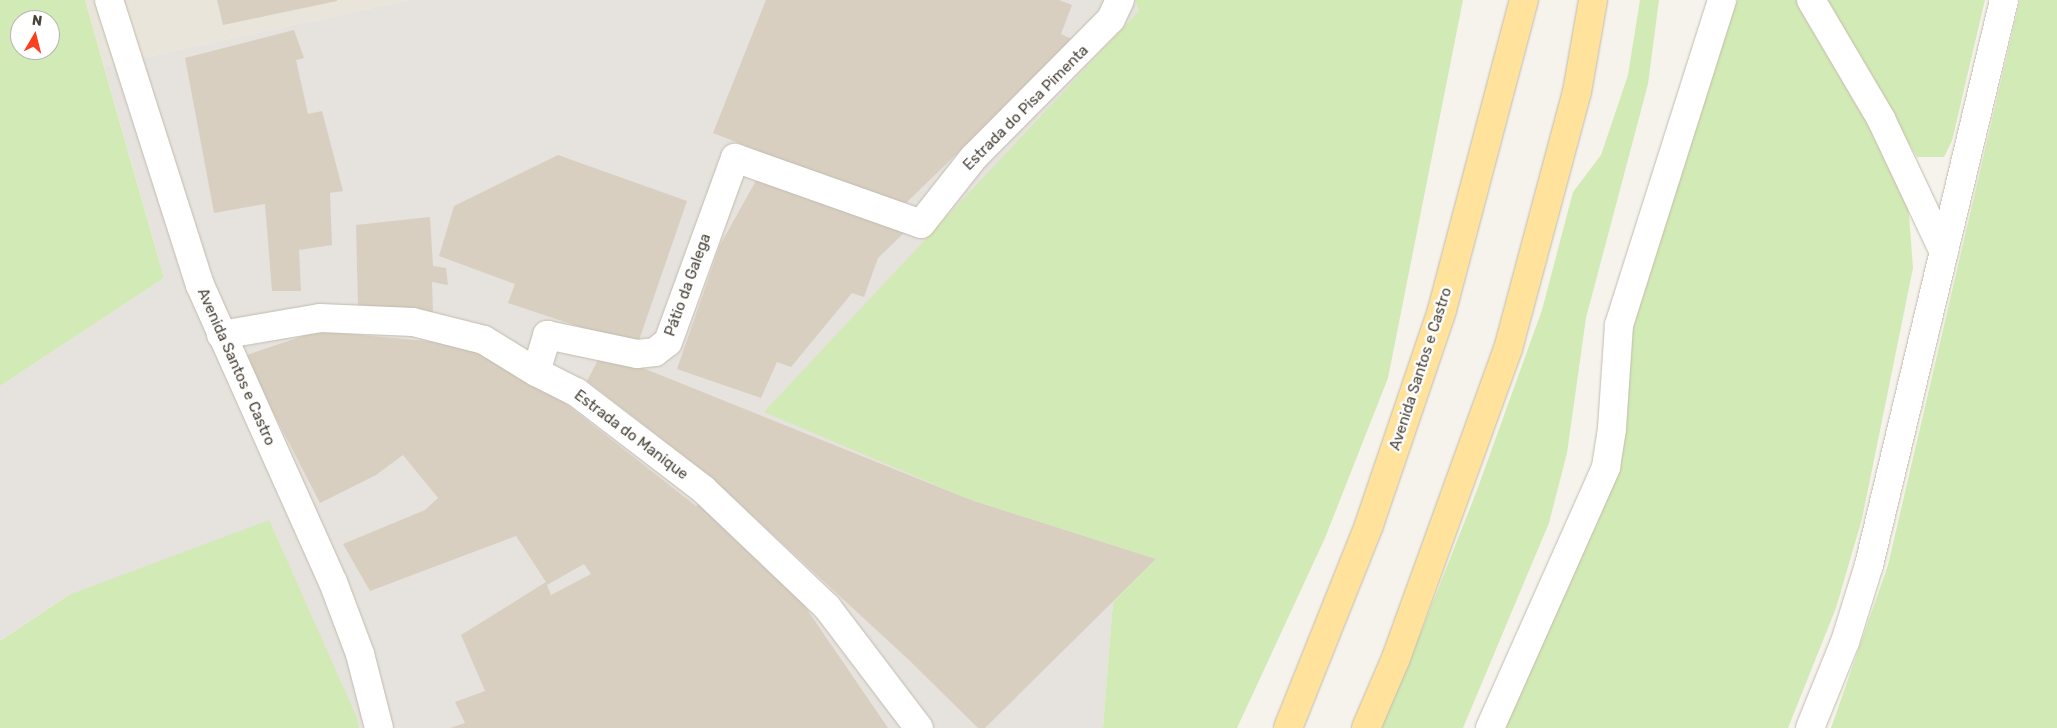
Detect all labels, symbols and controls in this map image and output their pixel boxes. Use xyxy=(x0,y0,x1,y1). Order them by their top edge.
north arrow xyxy=(10,10,60,60)
text: N xyxy=(31,12,43,30)
street label: Estrada do Pisa Pimenta xyxy=(960,42,1092,174)
street label: Pátio da Galega xyxy=(661,231,715,339)
street label: Avenida Santos e Castro xyxy=(1386,285,1456,453)
street label: Avenida Santos e Castro xyxy=(193,286,279,448)
street label: Estrada do Manique xyxy=(571,386,691,484)

